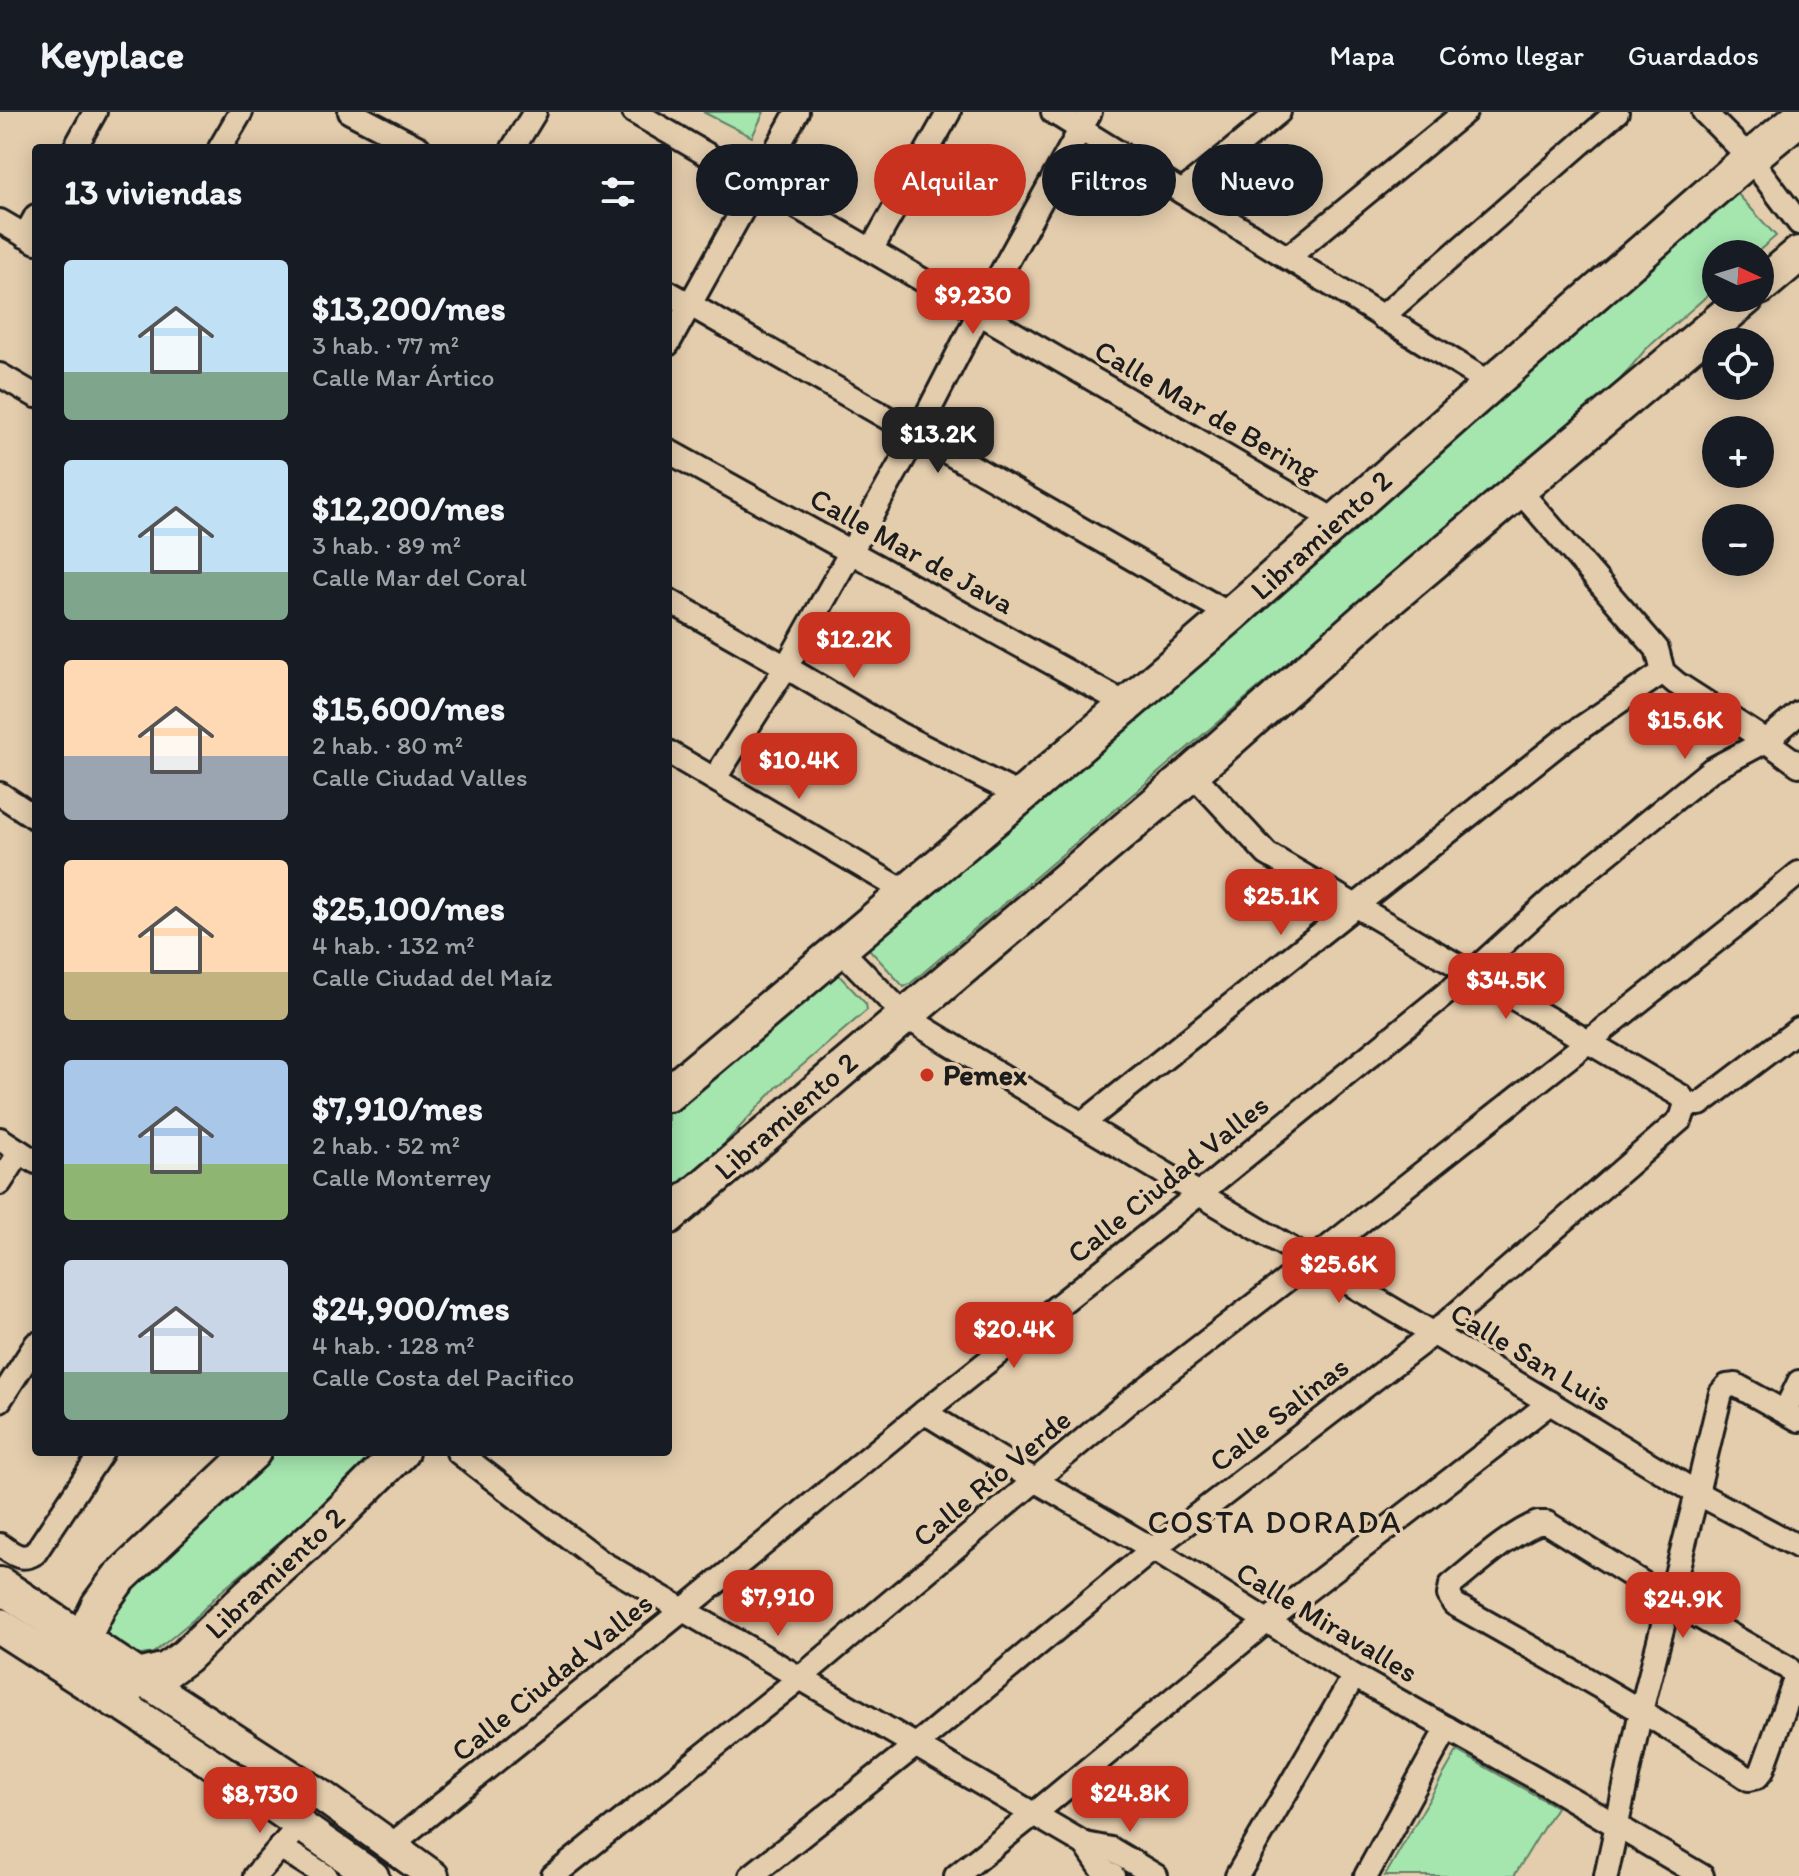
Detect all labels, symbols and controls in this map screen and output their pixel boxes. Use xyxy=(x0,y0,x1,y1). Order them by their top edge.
text: Keyplace xyxy=(40,32,184,78)
text: Mapa xyxy=(1330,38,1395,72)
text: Cómo llegar xyxy=(1439,38,1584,72)
text: Guardados xyxy=(1628,38,1759,72)
chip: Comprar xyxy=(696,144,858,216)
chip: Alquilar xyxy=(874,144,1026,216)
chip: Filtros xyxy=(1042,144,1176,216)
chip: Nuevo xyxy=(1192,144,1323,216)
icon: filters xyxy=(596,170,640,214)
text: 13 viviendas xyxy=(64,172,242,213)
north arrow xyxy=(1702,240,1774,312)
map controls xyxy=(1702,240,1774,576)
pin: $9,230 xyxy=(908,268,1038,336)
text: $9,230 xyxy=(935,278,1011,310)
text: $13,200/mes xyxy=(312,288,506,329)
icon: home xyxy=(128,292,224,388)
button: locate xyxy=(1702,328,1774,400)
text: 3 hab. · 77 m² xyxy=(312,329,459,361)
street label: Calle Mar de Bering xyxy=(1088,331,1327,490)
text: Calle Mar Ártico xyxy=(312,361,495,393)
pin: $13.2K xyxy=(873,407,1003,475)
button: + xyxy=(1702,416,1774,488)
text: $13.2K xyxy=(900,417,976,449)
street label: Libramiento 2 xyxy=(1242,461,1399,608)
street label: Calle Mar de Java xyxy=(804,479,1021,622)
text: $12,200/mes xyxy=(312,488,505,529)
icon: home xyxy=(128,492,224,588)
button: − xyxy=(1702,504,1774,576)
text: 3 hab. · 89 m² xyxy=(312,529,461,561)
text: Calle Mar del Coral xyxy=(312,561,527,593)
pin: $12.2K xyxy=(789,612,919,680)
text: $12.2K xyxy=(816,622,892,654)
text: $15,600/mes xyxy=(312,688,505,729)
icon: home xyxy=(128,692,224,788)
pin: $15.6K xyxy=(1620,693,1750,761)
text: $15.6K xyxy=(1647,703,1723,735)
text: 2 hab. · 80 m² xyxy=(312,729,463,761)
pin: $10.4K xyxy=(734,733,864,801)
text: $10.4K xyxy=(759,743,839,775)
text: Calle Ciudad Valles xyxy=(312,761,528,793)
pin: $25.1K xyxy=(1216,869,1346,937)
text: $25.1K xyxy=(1243,879,1319,911)
text: $25,100/mes xyxy=(312,888,505,929)
icon: home xyxy=(128,892,224,988)
text: 4 hab. · 132 m² xyxy=(312,929,475,961)
pin: $34.5K xyxy=(1441,953,1571,1021)
text: Calle Ciudad del Maíz xyxy=(312,961,552,993)
text: $34.5K xyxy=(1466,963,1546,995)
street label: Libramiento 2 xyxy=(707,1043,865,1188)
place label: Pemex xyxy=(943,1056,1028,1093)
marker: Pemex xyxy=(918,1066,936,1084)
street label: Calle Ciudad Valles xyxy=(1059,1086,1276,1271)
text: $7,910/mes xyxy=(312,1088,483,1129)
icon: home xyxy=(128,1092,224,1188)
text: 2 hab. · 52 m² xyxy=(312,1129,460,1161)
text: Calle Monterrey xyxy=(312,1161,491,1193)
pin: $25.6K xyxy=(1274,1237,1404,1305)
text: $25.6K xyxy=(1300,1247,1378,1279)
text: $24,900/mes xyxy=(312,1288,510,1329)
icon: home xyxy=(128,1292,224,1388)
street label: Calle San Luis xyxy=(1444,1294,1619,1419)
pin: $20.4K xyxy=(949,1302,1079,1370)
text: $20.4K xyxy=(973,1312,1055,1344)
text: 4 hab. · 128 m² xyxy=(312,1329,475,1361)
street label: Calle Salinas xyxy=(1202,1348,1356,1479)
text: Calle Costa del Pacifico xyxy=(312,1361,574,1393)
street label: Calle Río Verde xyxy=(905,1401,1078,1555)
street label: Libramiento 2 xyxy=(197,1498,352,1647)
district label: COSTA DORADA xyxy=(1147,1503,1403,1541)
street label: Calle Miravalles xyxy=(1230,1553,1425,1690)
pin: $7,910 xyxy=(713,1570,843,1638)
pin: $24.9K xyxy=(1618,1572,1748,1640)
text: $7,910 xyxy=(741,1580,815,1612)
text: $24.9K xyxy=(1643,1582,1723,1614)
street label: Calle Ciudad Valles xyxy=(443,1584,660,1769)
pin: $24.8K xyxy=(1065,1766,1195,1834)
pin: $8,730 xyxy=(195,1767,325,1835)
text: $24.8K xyxy=(1090,1776,1170,1808)
text: $8,730 xyxy=(222,1777,298,1809)

